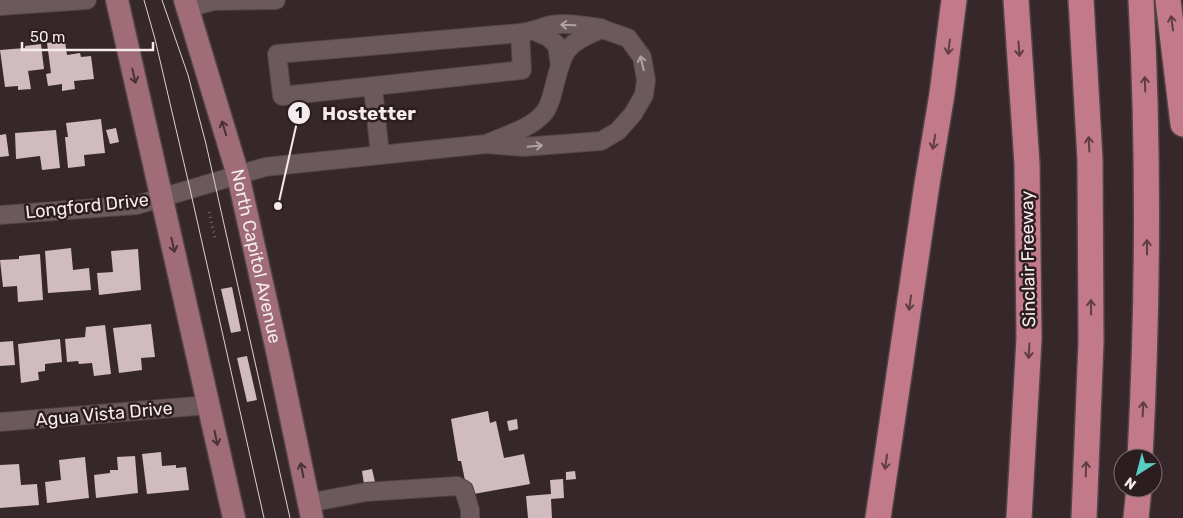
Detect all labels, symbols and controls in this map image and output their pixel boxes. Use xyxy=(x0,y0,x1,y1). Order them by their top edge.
one-way arrow xyxy=(1166,16,1176,32)
scale bar xyxy=(22,20,154,52)
one-way arrow xyxy=(560,20,576,30)
text: 50 m xyxy=(30,28,65,46)
one-way arrow xyxy=(943,39,953,55)
one-way arrow xyxy=(1015,40,1024,56)
one-way arrow xyxy=(637,56,646,72)
one-way arrow xyxy=(130,68,139,84)
one-way arrow xyxy=(1140,77,1149,93)
callout: Hostetter xyxy=(287,96,426,130)
text: Hostetter xyxy=(322,102,416,125)
text: 1 xyxy=(295,104,303,122)
one-way arrow xyxy=(218,120,228,136)
one-way arrow xyxy=(929,134,939,150)
one-way arrow xyxy=(1084,137,1093,153)
one-way arrow xyxy=(527,141,543,151)
street label: North Capitol Avenue xyxy=(226,167,286,345)
street label: Longford Drive xyxy=(24,189,150,223)
street label: Sinclair Freeway xyxy=(1016,190,1040,327)
one-way arrow xyxy=(169,236,178,252)
one-way arrow xyxy=(1142,239,1152,256)
one-way arrow xyxy=(904,294,914,310)
one-way arrow xyxy=(1086,299,1096,316)
one-way arrow xyxy=(1024,343,1033,359)
street label: Agua Vista Drive xyxy=(35,397,173,431)
one-way arrow xyxy=(1138,402,1147,418)
one-way arrow xyxy=(212,429,221,445)
north arrow xyxy=(1113,448,1163,498)
one-way arrow xyxy=(881,454,891,470)
one-way arrow xyxy=(1081,462,1091,478)
one-way arrow xyxy=(296,463,306,479)
text: N xyxy=(1122,473,1140,493)

